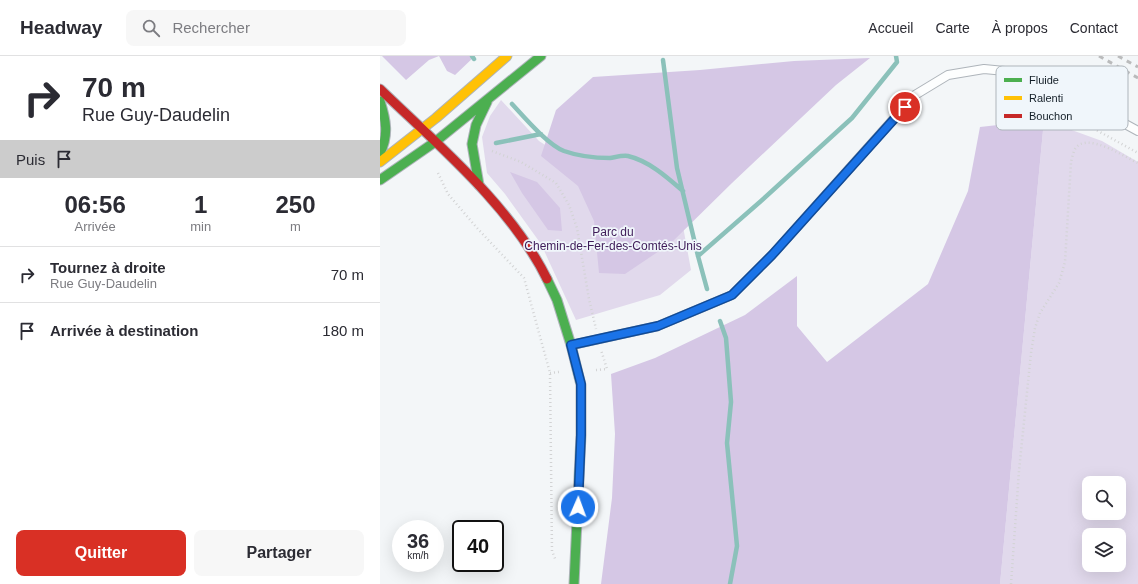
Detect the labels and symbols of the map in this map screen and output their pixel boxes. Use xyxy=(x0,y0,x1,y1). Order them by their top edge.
legend xyxy=(996,66,1128,130)
text: Fluide xyxy=(1029,74,1059,86)
pin xyxy=(888,90,922,124)
text: Ralenti xyxy=(1029,92,1063,104)
text: Bouchon xyxy=(1029,110,1072,122)
park label: Parc du Chemin-de-Fer-des-Comtés-Unis xyxy=(524,225,702,253)
position arrow xyxy=(557,486,599,528)
speed limit sign: 40 xyxy=(452,520,504,572)

